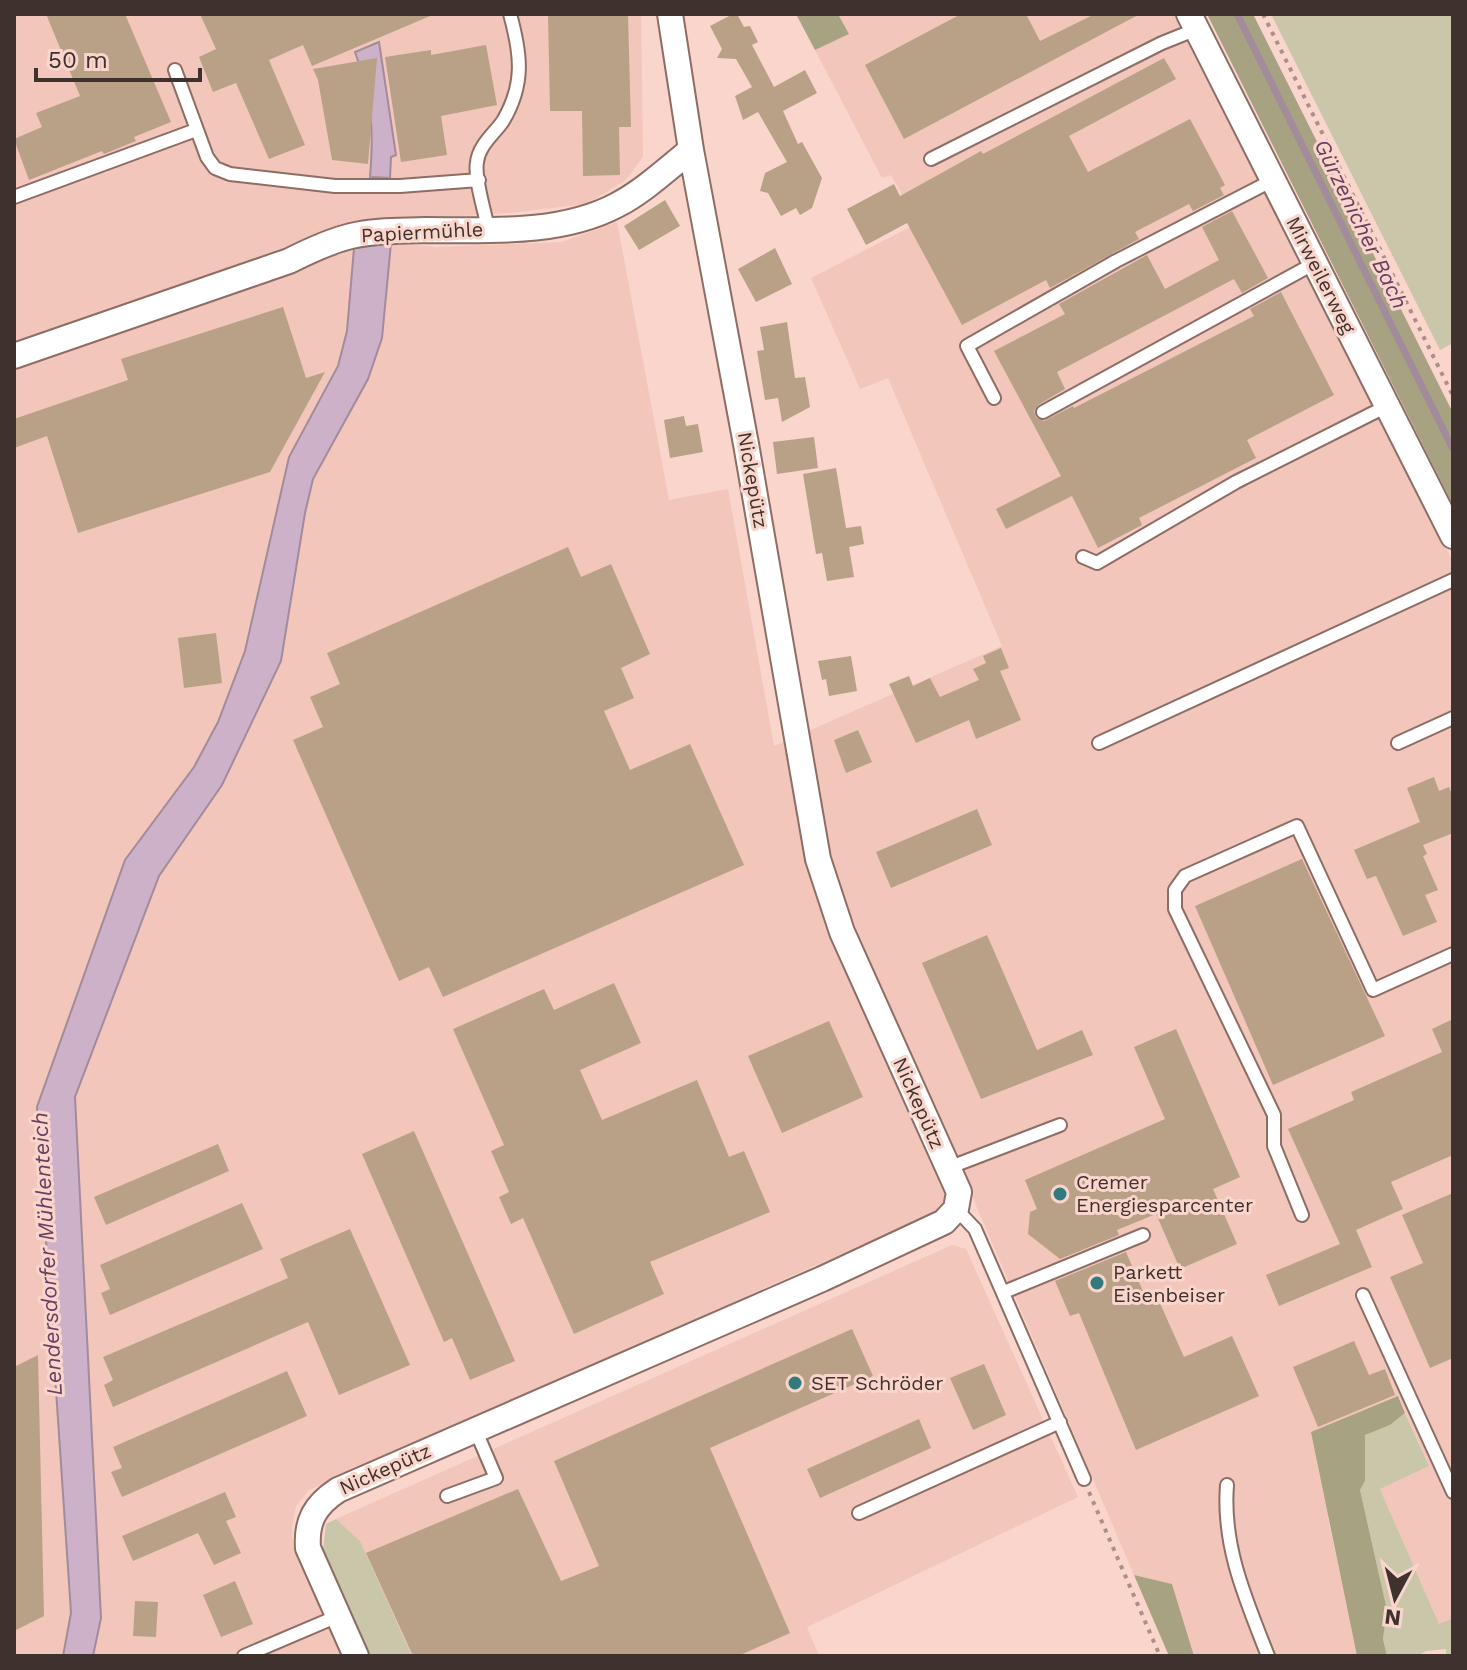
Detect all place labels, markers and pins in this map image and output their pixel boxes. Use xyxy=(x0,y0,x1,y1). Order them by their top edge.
place label: Cremer Energiesparcenter xyxy=(1076,1170,1253,1217)
marker: Cremer Energiesparcenter xyxy=(1051,1185,1069,1203)
place label: Parkett Eisenbeiser xyxy=(1113,1260,1225,1307)
marker: Parkett Eisenbeiser xyxy=(1088,1274,1106,1292)
place label: SET Schröder xyxy=(811,1371,943,1395)
marker: SET Schröder xyxy=(786,1374,804,1392)

